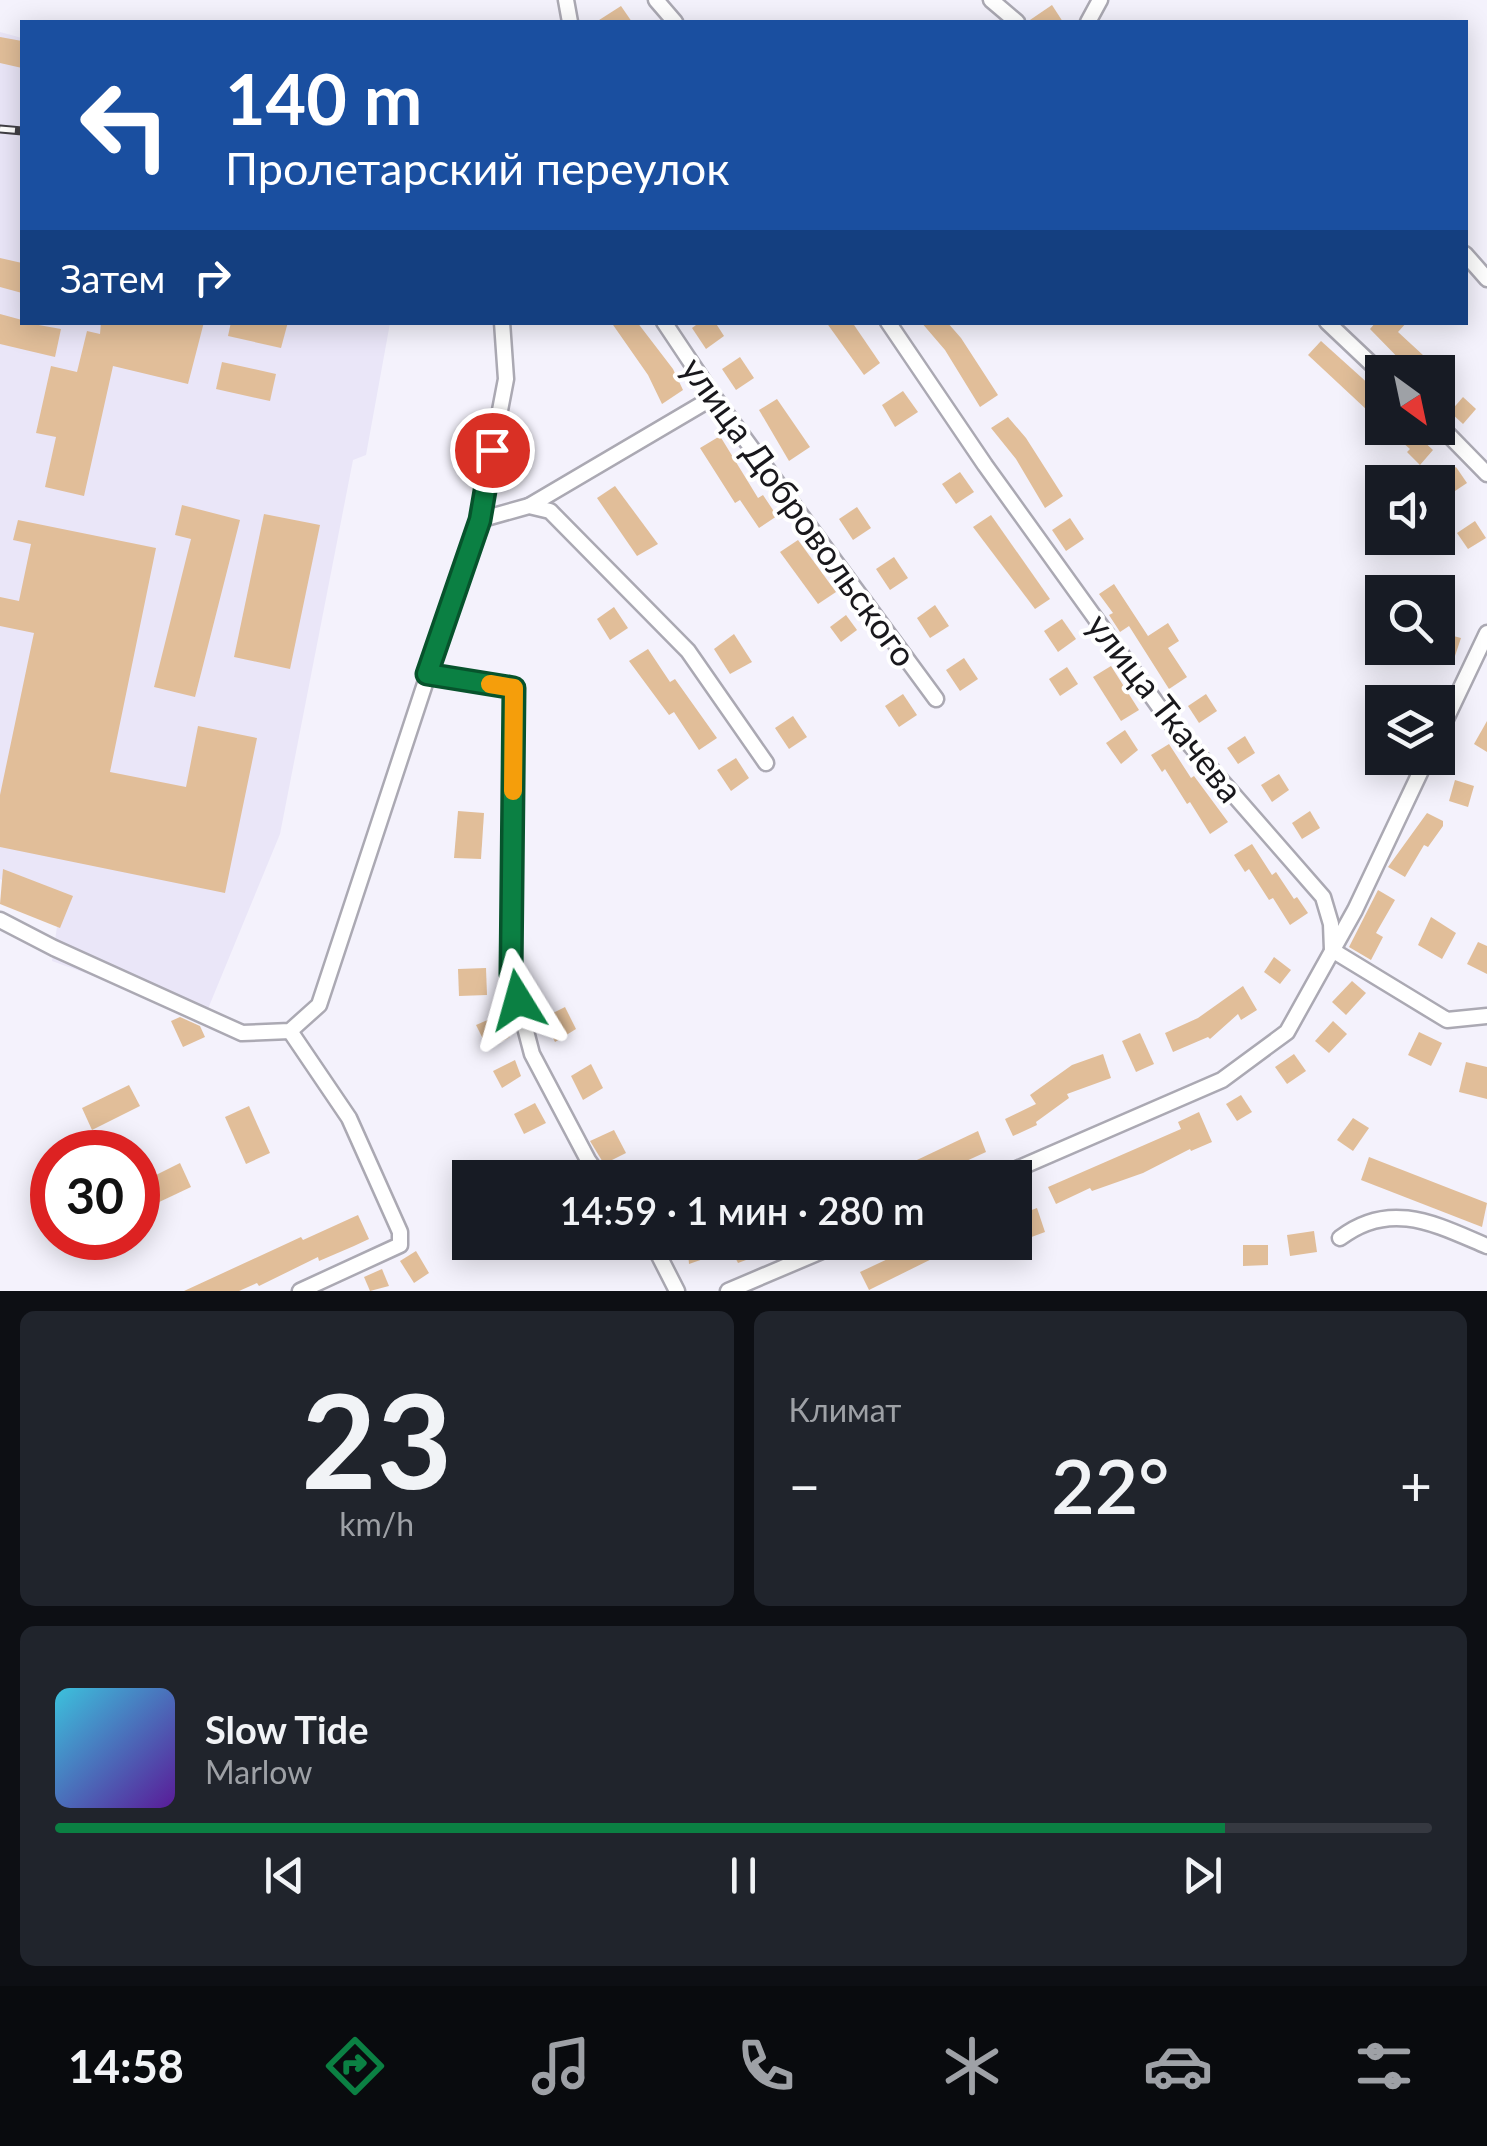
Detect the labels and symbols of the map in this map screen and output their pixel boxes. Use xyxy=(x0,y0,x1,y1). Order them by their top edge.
street label: улица Добровольского xyxy=(674,348,926,674)
north arrow xyxy=(1365,355,1455,445)
pin xyxy=(450,408,535,493)
street label: улица Ткачева xyxy=(1079,604,1253,810)
position arrow xyxy=(466,948,570,1052)
speed limit sign: 30 xyxy=(30,1130,160,1260)

